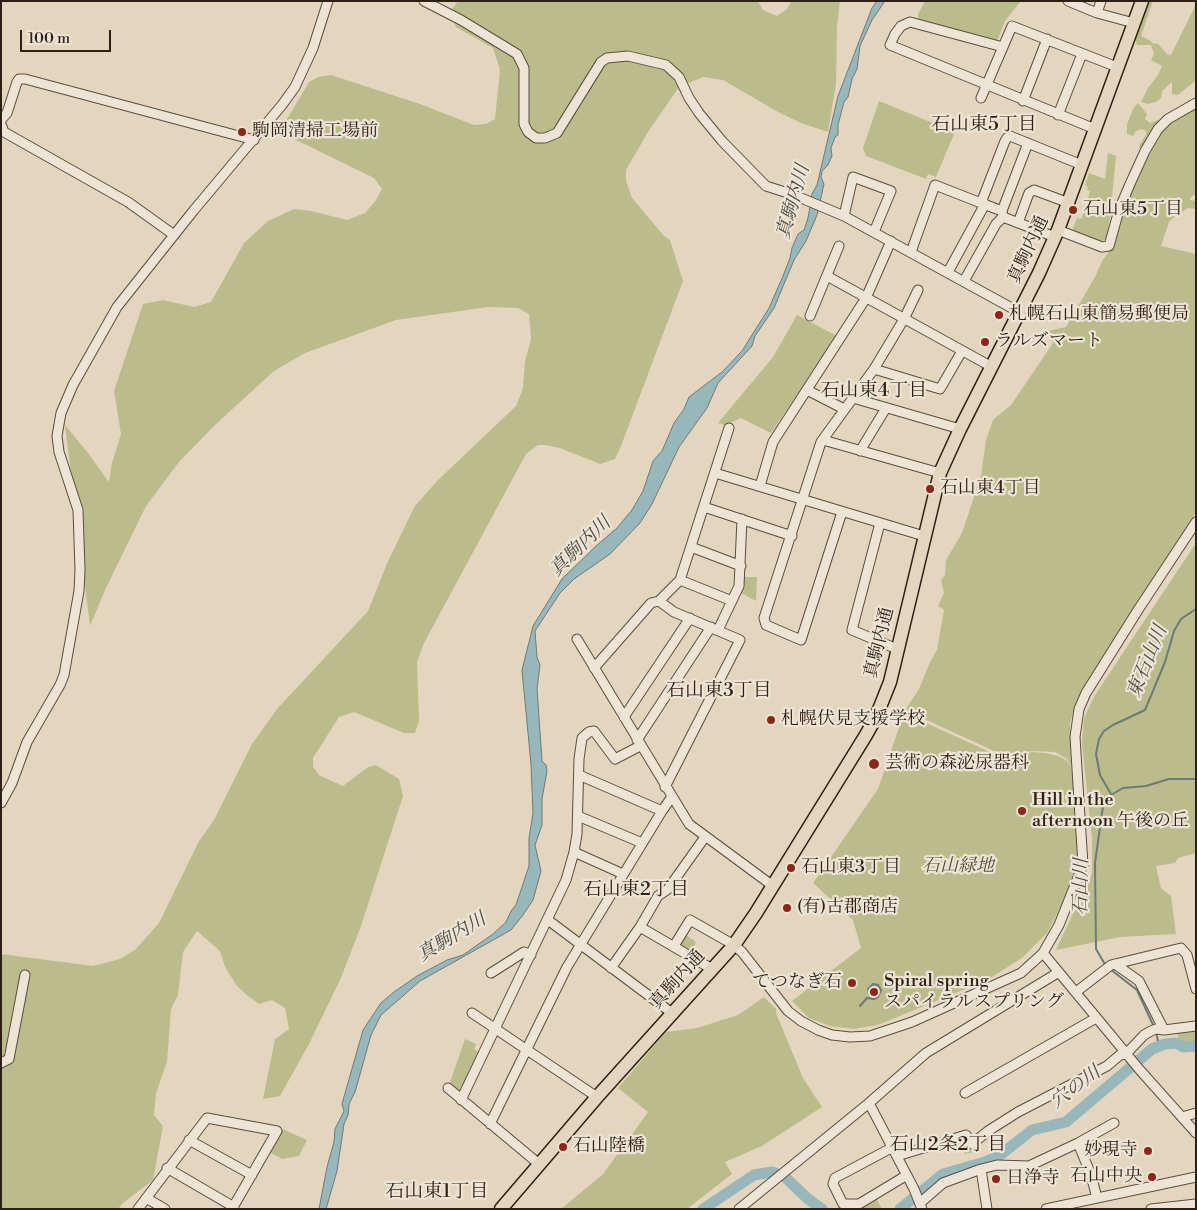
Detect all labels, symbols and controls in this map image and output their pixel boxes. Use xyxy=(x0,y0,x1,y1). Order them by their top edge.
scale bar xyxy=(22,20,114,52)
text: 100 m xyxy=(28,29,70,48)
district label: 石山東5丁目 xyxy=(931,114,1037,136)
place label: 駒岡清掃工場前 xyxy=(252,121,378,143)
marker: 駒岡清掃工場前 xyxy=(236,126,248,138)
water label: 真駒内川 xyxy=(773,162,815,242)
place label: 石山東5丁目 xyxy=(1083,199,1183,221)
marker: 石山東5丁目 xyxy=(1067,204,1079,216)
street label: 真駒内通 xyxy=(1004,213,1054,287)
place label: 札幌石山東簡易郵便局 xyxy=(1009,304,1189,326)
marker: 札幌石山東簡易郵便局 xyxy=(993,309,1005,321)
place label: ラルズマート xyxy=(995,331,1103,353)
marker: ラルズマート xyxy=(979,336,991,348)
district label: 石山東4丁目 xyxy=(821,380,927,402)
place label: 石山東4丁目 xyxy=(940,478,1041,500)
marker: 石山東4丁目 xyxy=(924,483,936,495)
water label: 真駒内川 xyxy=(546,512,616,582)
street label: 真駒内通 xyxy=(861,605,899,681)
water label: 東石山川 xyxy=(1123,622,1173,702)
district label: 石山東3丁目 xyxy=(666,680,772,702)
place label: 札幌伏見支援学校 xyxy=(781,709,925,731)
marker: 札幌伏見支援学校 xyxy=(765,714,777,726)
place label: 芸術の森泌尿器科 xyxy=(885,753,1029,775)
marker: 芸術の森泌尿器科 xyxy=(867,757,881,771)
place label: Hill in the afternoon 午後の丘 xyxy=(1032,790,1189,832)
marker: Hill in the afternoon 午後の丘 xyxy=(1016,805,1028,817)
park label: 石山緑地 xyxy=(922,856,994,878)
place label: 石山東3丁目 xyxy=(801,857,901,879)
water label: 石山川 xyxy=(1070,858,1094,916)
marker: 石山東3丁目 xyxy=(785,862,797,874)
district label: 石山東2丁目 xyxy=(583,879,689,901)
place label: (有)古郡商店 xyxy=(797,897,898,919)
marker: (有)古郡商店 xyxy=(781,902,793,914)
water label: 真駒内川 xyxy=(414,909,490,967)
street label: 真駒内通 xyxy=(646,946,710,1014)
place label: Spiral spring スパイラルスプリング xyxy=(884,971,1064,1014)
place label: てつなぎ石 xyxy=(752,972,842,994)
marker: てつなぎ石 xyxy=(846,977,858,989)
marker: Spiral spring スパイラルスプリング xyxy=(868,986,880,998)
water label: 穴の川 xyxy=(1046,1062,1106,1114)
district label: 石山2条2丁目 xyxy=(890,1134,1006,1156)
place label: 石山陸橋 xyxy=(573,1136,645,1158)
place label: 妙現寺 xyxy=(1084,1140,1138,1162)
marker: 石山陸橋 xyxy=(557,1141,569,1153)
marker: 妙現寺 xyxy=(1142,1145,1154,1157)
place label: 石山中央 xyxy=(1070,1166,1142,1188)
place label: 日浄寺 xyxy=(1006,1168,1060,1190)
marker: 石山中央 xyxy=(1146,1171,1158,1183)
marker: 日浄寺 xyxy=(990,1173,1002,1185)
district label: 石山東1丁目 xyxy=(385,1181,489,1203)

